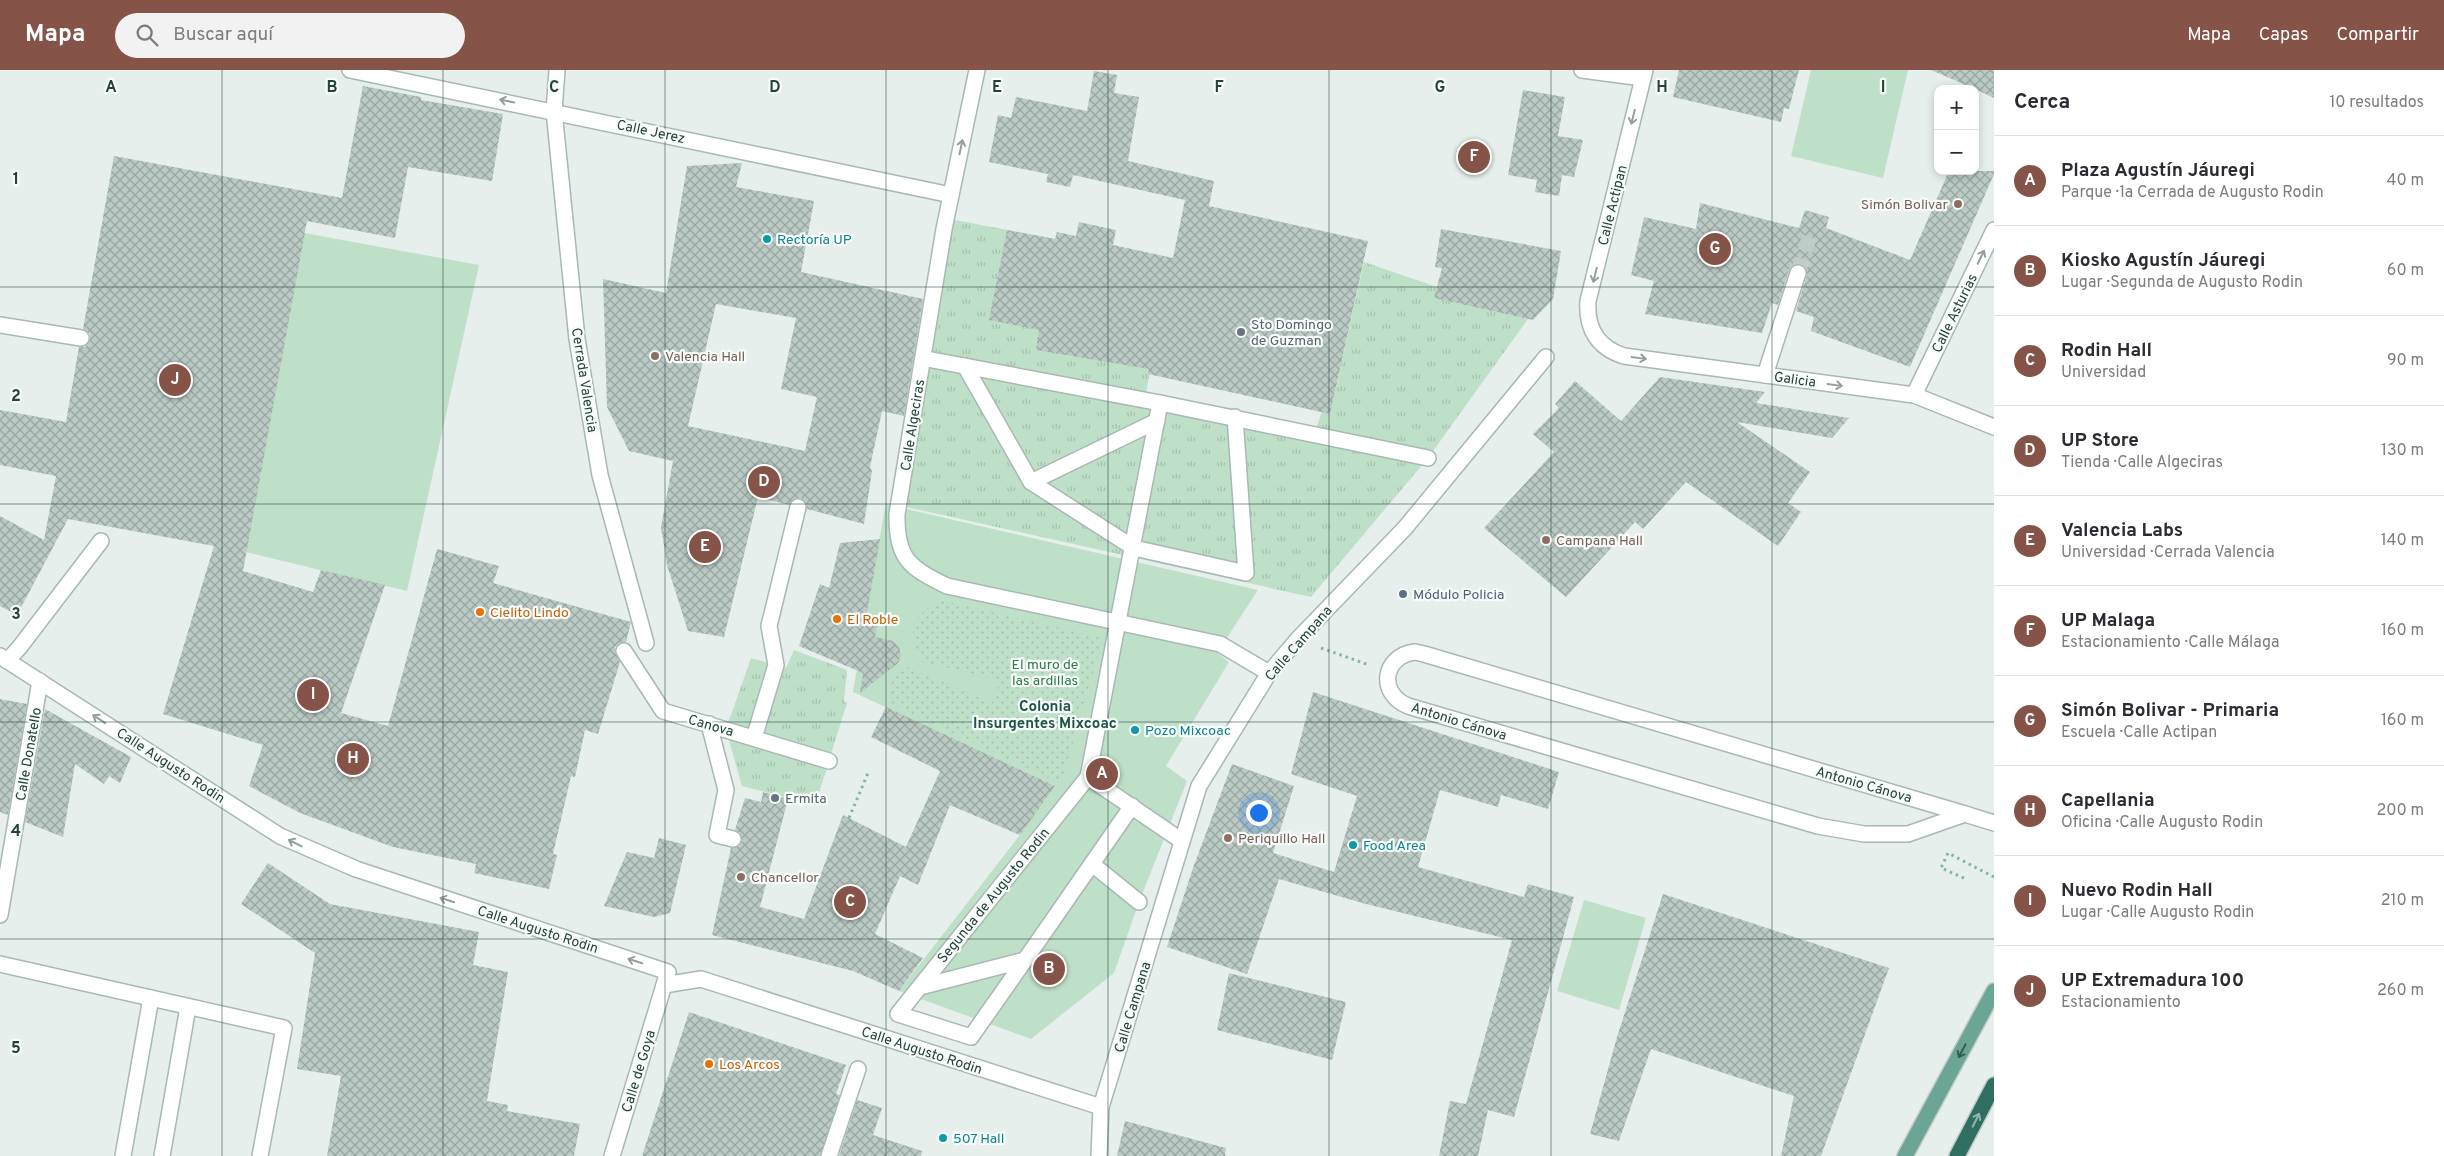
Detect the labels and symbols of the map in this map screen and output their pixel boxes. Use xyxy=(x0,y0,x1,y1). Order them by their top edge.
text: A xyxy=(105,78,117,98)
text: B xyxy=(326,78,338,98)
text: C xyxy=(549,78,559,98)
text: D xyxy=(769,78,781,98)
text: E xyxy=(992,78,1002,98)
text: F xyxy=(1214,78,1224,98)
text: G xyxy=(1435,78,1445,98)
text: H xyxy=(1656,78,1668,98)
text: I xyxy=(1881,78,1885,98)
one-way arrow xyxy=(499,96,515,106)
one-way arrow xyxy=(1628,109,1638,125)
street label: Calle Jerez xyxy=(615,117,686,148)
pin: F xyxy=(1458,138,1490,176)
one-way arrow xyxy=(957,140,966,156)
street label: Calle Actipan xyxy=(1595,163,1632,247)
text: 1 xyxy=(13,170,19,190)
place label: Simón Bolivar xyxy=(1861,197,1949,214)
marker: Simón Bolivar xyxy=(1952,198,1964,210)
pin: G xyxy=(1699,230,1731,268)
place label: Rectoría UP xyxy=(777,232,852,249)
marker: Rectoría UP xyxy=(761,233,773,245)
one-way arrow xyxy=(1977,250,1986,265)
one-way arrow xyxy=(1589,267,1599,283)
street label: Calle Asturias xyxy=(1929,271,1982,356)
place label: Sto Domingo de Guzman xyxy=(1251,317,1332,350)
marker: Sto Domingo de Guzman xyxy=(1235,326,1247,338)
street label: Cerrada Valencia xyxy=(567,327,600,434)
place label: Valencia Hall xyxy=(665,349,745,366)
marker: Valencia Hall xyxy=(649,350,661,362)
one-way arrow xyxy=(1631,353,1647,363)
pin: J xyxy=(159,361,191,399)
street label: Galicia xyxy=(1773,369,1817,392)
street label: Calle Algeciras xyxy=(898,378,929,472)
one-way arrow xyxy=(1826,380,1842,390)
text: 2 xyxy=(11,387,21,407)
pin: D xyxy=(748,463,780,501)
pin: E xyxy=(689,528,721,566)
place label: Campana Hall xyxy=(1556,533,1643,550)
marker: Campana Hall xyxy=(1540,534,1552,546)
place label: Módulo Policia xyxy=(1413,587,1504,604)
marker: Módulo Policia xyxy=(1397,588,1409,600)
street label: Calle Campana xyxy=(1262,603,1336,685)
text: 3 xyxy=(11,605,21,625)
place label: Cielito Lindo xyxy=(490,605,569,622)
marker: Cielito Lindo xyxy=(474,606,486,618)
place label: El Roble xyxy=(847,612,898,629)
marker: El Roble xyxy=(831,613,843,625)
park label: El muro de las ardillas xyxy=(1012,657,1078,690)
pin: I xyxy=(297,676,329,714)
district label: Colonia Insurgentes Mixcoac xyxy=(973,698,1117,734)
street label: Antonio Cánova xyxy=(1409,700,1508,745)
street label: Calle Donatello xyxy=(13,706,46,802)
street label: Canova xyxy=(686,712,735,741)
one-way arrow xyxy=(92,713,106,724)
place label: Pozo Mixcoac xyxy=(1145,723,1231,740)
marker: Pozo Mixcoac xyxy=(1129,724,1141,736)
street label: Calle Augusto Rodin xyxy=(113,725,228,808)
pin: H xyxy=(337,740,369,778)
pin: A xyxy=(1086,755,1118,793)
street label: Antonio Cánova xyxy=(1814,764,1914,807)
place label: Ermita xyxy=(785,791,827,808)
marker: Ermita xyxy=(769,792,781,804)
your location xyxy=(1246,800,1272,826)
text: 4 xyxy=(11,822,21,842)
street label: Segunda de Augusto Rodin xyxy=(935,825,1054,967)
place label: Periquillo Hall xyxy=(1238,831,1325,848)
marker: Periquillo Hall xyxy=(1222,832,1234,844)
one-way arrow xyxy=(288,838,303,847)
place label: Food Area xyxy=(1363,838,1426,855)
marker: Food Area xyxy=(1347,839,1359,851)
place label: Chancellor xyxy=(751,870,819,887)
marker: Chancellor xyxy=(735,871,747,883)
pin: C xyxy=(834,883,866,921)
one-way arrow xyxy=(440,894,456,904)
street label: Calle Augusto Rodin xyxy=(475,903,600,958)
pin: B xyxy=(1033,950,1065,988)
one-way arrow xyxy=(627,956,643,966)
street label: Calle Campana xyxy=(1112,960,1155,1055)
street label: Calle Augusto Rodin xyxy=(859,1024,984,1079)
street label: Calle de Goya xyxy=(619,1028,660,1115)
text: 5 xyxy=(11,1039,21,1059)
one-way arrow xyxy=(1957,1044,1967,1059)
place label: Los Arcos xyxy=(719,1057,780,1074)
marker: Los Arcos xyxy=(703,1058,715,1070)
one-way arrow xyxy=(1971,1113,1981,1128)
place label: 507 Hall xyxy=(953,1131,1004,1148)
marker: 507 Hall xyxy=(937,1132,949,1144)

